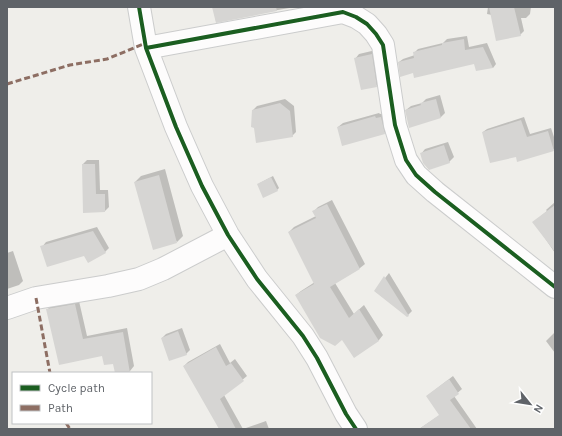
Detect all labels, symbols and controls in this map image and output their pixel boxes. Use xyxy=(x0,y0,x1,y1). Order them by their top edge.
legend xyxy=(12,372,152,424)
text: Cycle path xyxy=(48,381,105,395)
north arrow xyxy=(510,384,550,424)
text: Path xyxy=(48,401,73,415)
text: N xyxy=(531,402,546,415)

